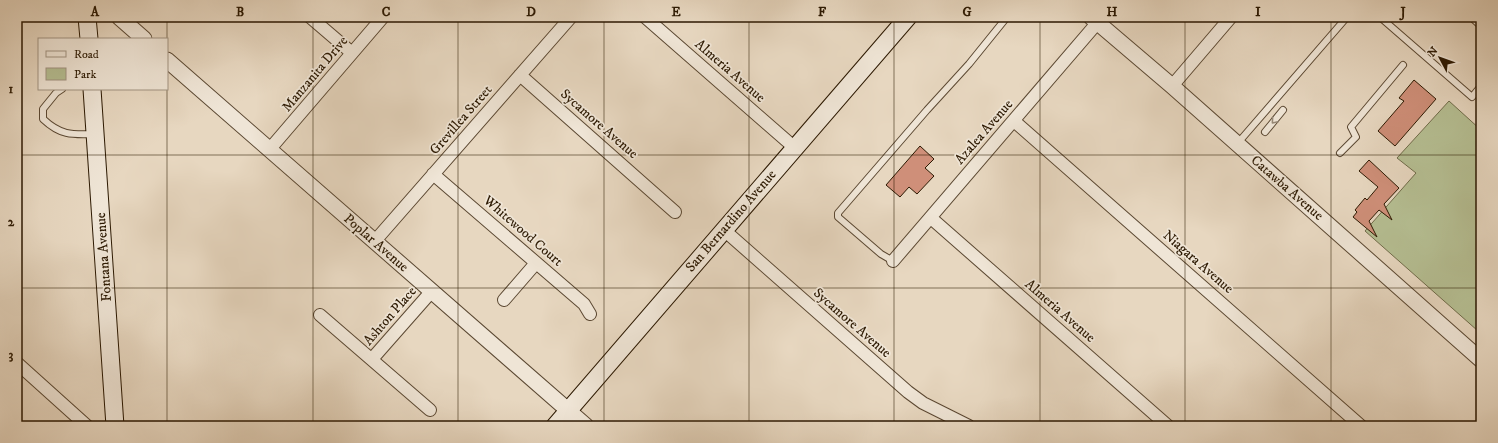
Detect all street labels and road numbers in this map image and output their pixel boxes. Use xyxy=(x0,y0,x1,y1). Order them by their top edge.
street label: Manzanita Drive xyxy=(278,32,352,116)
street label: Almeria Avenue xyxy=(691,35,769,107)
street label: Grevillea Street xyxy=(426,81,497,159)
street label: Sycamore Avenue xyxy=(556,85,642,163)
street label: Azalea Avenue xyxy=(951,96,1017,168)
street label: Catawba Avenue xyxy=(1247,152,1327,225)
street label: San Bernardino Avenue xyxy=(682,166,781,276)
street label: Whitewood Court xyxy=(479,191,567,271)
street label: Poplar Avenue xyxy=(340,210,412,276)
street label: Fontana Avenue xyxy=(92,212,116,302)
street label: Niagara Avenue xyxy=(1159,226,1237,298)
street label: Almeria Avenue xyxy=(1021,275,1099,347)
street label: Ashton Place xyxy=(359,283,421,349)
street label: Sycamore Avenue xyxy=(809,284,895,362)

